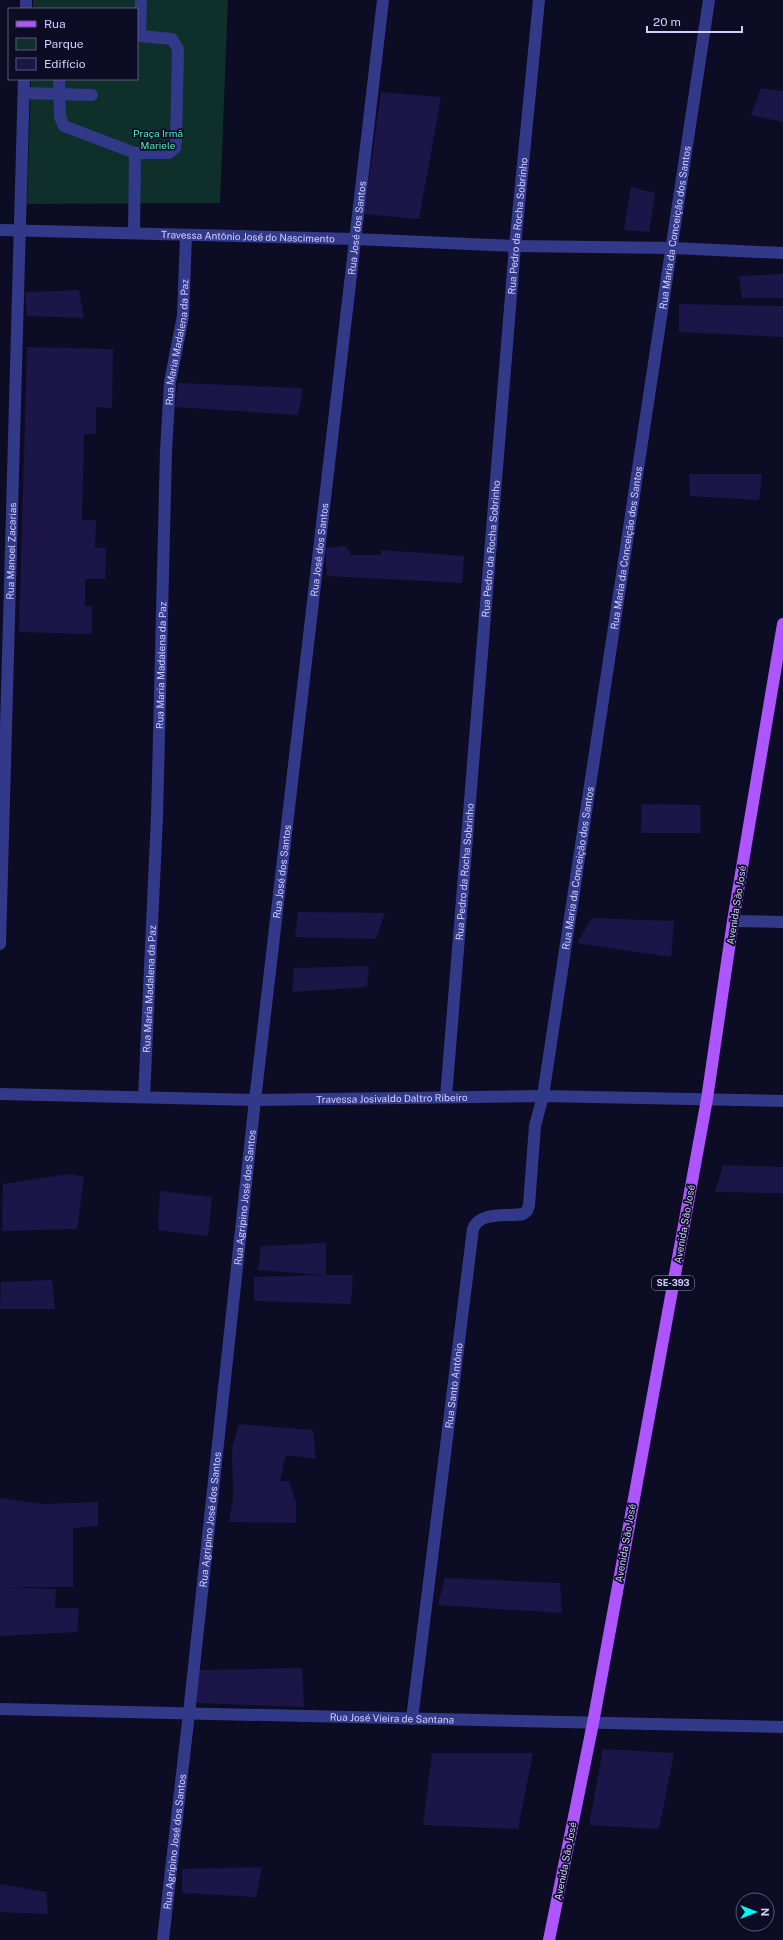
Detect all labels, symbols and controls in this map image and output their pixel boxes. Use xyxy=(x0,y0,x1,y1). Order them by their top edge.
legend xyxy=(8,8,138,80)
scale bar xyxy=(647,8,742,34)
text: 20 m xyxy=(653,15,681,29)
text: Rua xyxy=(44,17,66,31)
text: Parque xyxy=(44,37,84,51)
text: Edifício xyxy=(44,57,86,71)
park label: Praça Irmã Mariele xyxy=(133,127,183,151)
street label: Rua Maria da Conceição dos Santos xyxy=(656,145,693,310)
street label: Rua Pedro da Rocha Sobrinho xyxy=(505,157,530,295)
street label: Rua José dos Santos xyxy=(345,180,368,275)
street label: Travessa Antônio José do Nascimento xyxy=(161,228,335,245)
street label: Rua Maria Madalena da Paz xyxy=(163,279,190,406)
street label: Rua Maria da Conceição dos Santos xyxy=(608,465,644,630)
street label: Rua Pedro da Rocha Sobrinho xyxy=(479,479,502,618)
street label: Rua Manoel Zacarias xyxy=(4,502,18,600)
street label: Rua José dos Santos xyxy=(308,502,330,597)
street label: Rua Maria Madalena da Paz xyxy=(153,601,168,729)
street label: Rua Maria da Conceição dos Santos xyxy=(559,786,596,951)
street label: Rua Pedro da Rocha Sobrinho xyxy=(453,802,476,941)
street label: Rua José dos Santos xyxy=(270,824,293,919)
street label: Avenida São José xyxy=(724,864,748,945)
street label: Rua Maria Madalena da Paz xyxy=(140,925,158,1053)
street label: Travessa Josivaldo Daltro Ribeiro xyxy=(316,1091,468,1105)
street label: Rua Agripino José dos Santos xyxy=(231,1129,258,1266)
street label: Avenida São José xyxy=(671,1183,697,1264)
road number: SE-393 xyxy=(652,1276,694,1290)
street label: Rua Santo Antônio xyxy=(442,1342,465,1429)
street label: Rua Agripino José dos Santos xyxy=(197,1451,223,1588)
street label: Avenida São José xyxy=(612,1502,638,1583)
street label: Rua José Vieira de Santana xyxy=(330,1711,454,1725)
street label: Rua Agripino José dos Santos xyxy=(161,1773,188,1910)
street label: Avenida São José xyxy=(552,1820,579,1901)
north arrow xyxy=(735,1892,775,1932)
text: N xyxy=(759,1908,771,1916)

